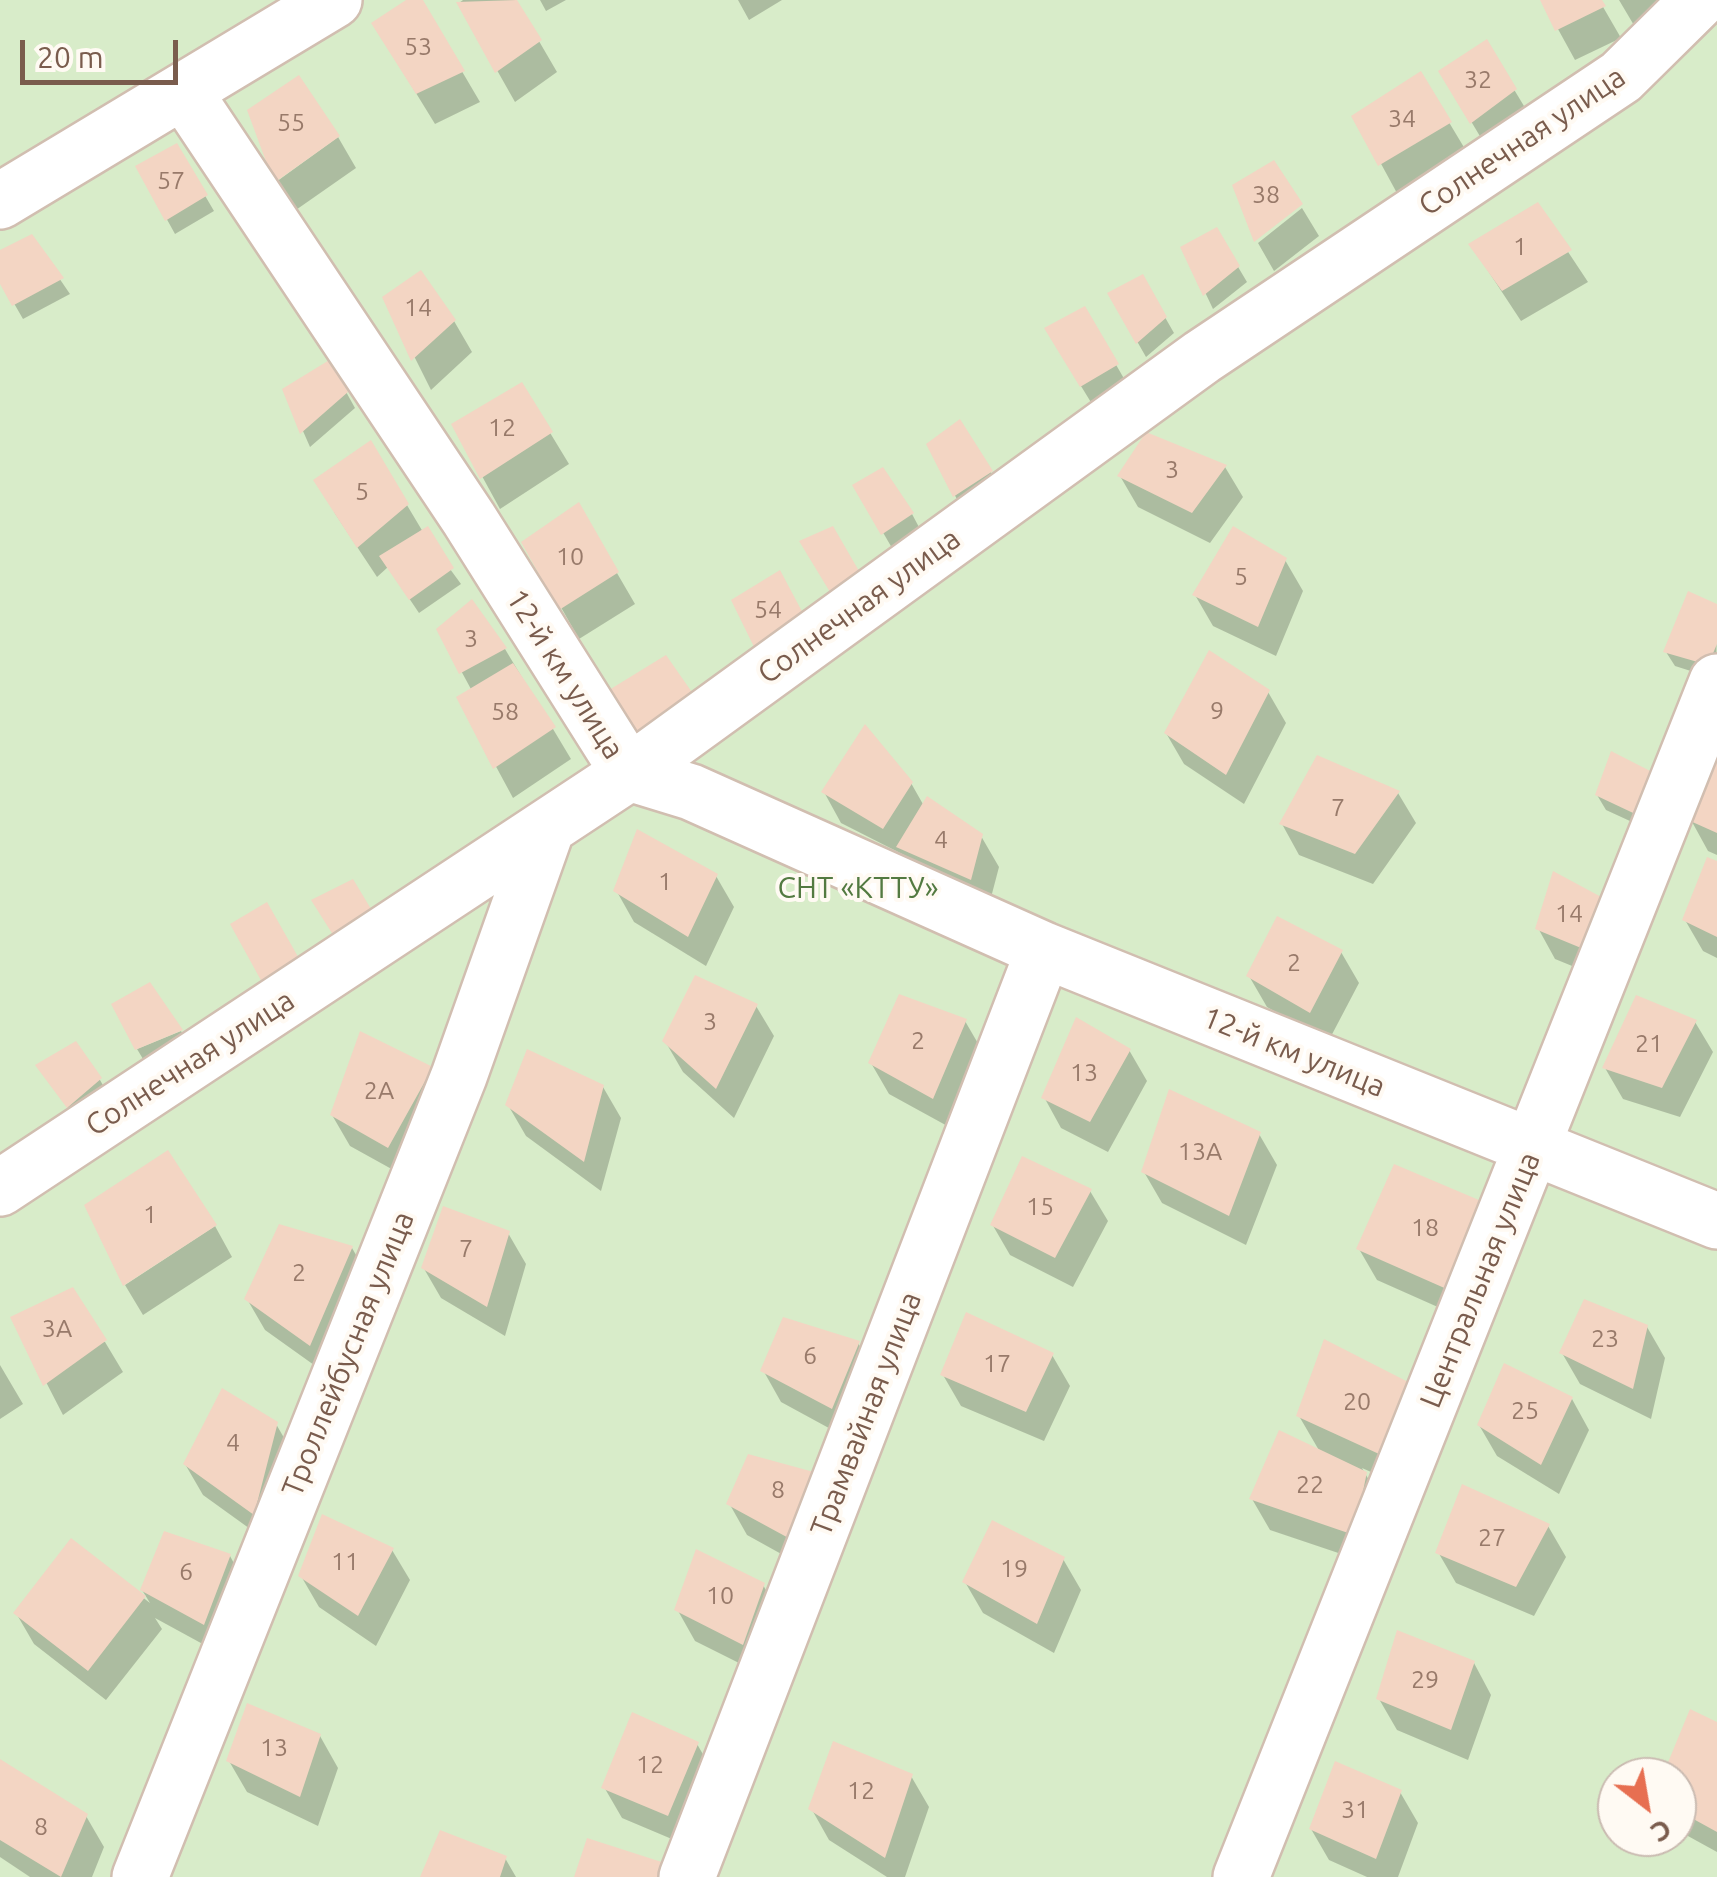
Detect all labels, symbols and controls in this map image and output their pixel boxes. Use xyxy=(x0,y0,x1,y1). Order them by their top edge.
scale bar xyxy=(25,20,182,82)
house number: 53 xyxy=(404,32,432,62)
text: 20 m xyxy=(37,40,104,74)
street label: Солнечная улица xyxy=(1412,59,1632,223)
house number: 32 xyxy=(1464,65,1492,95)
house number: 34 xyxy=(1388,104,1416,134)
house number: 55 xyxy=(277,108,305,138)
house number: 57 xyxy=(157,166,185,196)
house number: 38 xyxy=(1252,180,1280,210)
house number: 1 xyxy=(1513,232,1527,262)
house number: 14 xyxy=(404,293,432,323)
house number: 12 xyxy=(488,413,516,443)
house number: 3 xyxy=(1165,455,1179,485)
house number: 5 xyxy=(355,477,369,507)
street label: Солнечная улица xyxy=(751,521,967,691)
house number: 10 xyxy=(556,542,584,572)
house number: 5 xyxy=(1234,562,1248,592)
street label: 12-й км улица xyxy=(498,582,632,766)
house number: 54 xyxy=(754,595,782,625)
house number: 3 xyxy=(464,624,478,654)
house number: 9 xyxy=(1210,696,1224,726)
house number: 58 xyxy=(491,697,519,727)
house number: 7 xyxy=(1331,793,1345,823)
house number: 4 xyxy=(934,825,948,855)
house number: 1 xyxy=(658,867,672,897)
park label: СНТ «КТТУ» xyxy=(778,870,938,906)
house number: 14 xyxy=(1555,899,1583,929)
house number: 2 xyxy=(1287,948,1301,978)
street label: Солнечная улица xyxy=(79,982,301,1144)
street label: 12-й км улица xyxy=(1198,999,1390,1105)
house number: 3 xyxy=(703,1007,717,1037)
house number: 2 xyxy=(911,1026,925,1056)
house number: 21 xyxy=(1635,1029,1663,1059)
house number: 13 xyxy=(1070,1058,1098,1088)
house number: 2А xyxy=(364,1076,394,1106)
house number: 13А xyxy=(1178,1137,1222,1167)
street label: Центральная улица xyxy=(1412,1147,1548,1413)
house number: 15 xyxy=(1026,1192,1054,1222)
house number: 1 xyxy=(143,1200,157,1230)
street label: Троллейбусная улица xyxy=(274,1206,422,1502)
house number: 18 xyxy=(1411,1213,1439,1243)
house number: 7 xyxy=(459,1234,473,1264)
house number: 2 xyxy=(292,1258,306,1288)
street label: Трамвайная улица xyxy=(803,1287,929,1541)
house number: 3А xyxy=(42,1314,72,1344)
house number: 23 xyxy=(1591,1324,1619,1354)
house number: 6 xyxy=(803,1341,817,1371)
house number: 17 xyxy=(983,1349,1011,1379)
house number: 20 xyxy=(1343,1387,1371,1417)
house number: 25 xyxy=(1511,1396,1539,1426)
house number: 4 xyxy=(226,1428,240,1458)
house number: 22 xyxy=(1296,1470,1324,1500)
house number: 8 xyxy=(771,1475,785,1505)
house number: 27 xyxy=(1478,1523,1506,1553)
house number: 11 xyxy=(331,1547,359,1577)
house number: 19 xyxy=(1000,1554,1028,1584)
house number: 6 xyxy=(179,1557,193,1587)
house number: 10 xyxy=(706,1581,734,1611)
house number: 29 xyxy=(1411,1665,1439,1695)
house number: 13 xyxy=(260,1733,288,1763)
house number: 12 xyxy=(636,1750,664,1780)
north arrow xyxy=(1597,1757,1697,1857)
house number: 12 xyxy=(847,1776,875,1806)
house number: 31 xyxy=(1341,1795,1369,1825)
house number: 8 xyxy=(34,1812,48,1842)
text: С xyxy=(1646,1814,1677,1849)

